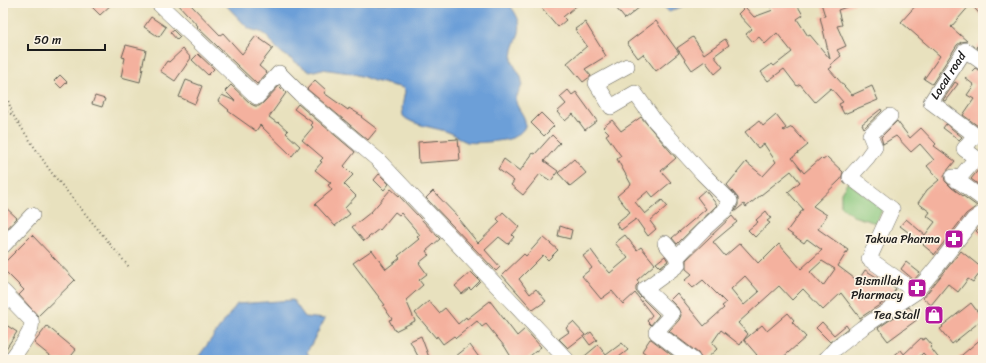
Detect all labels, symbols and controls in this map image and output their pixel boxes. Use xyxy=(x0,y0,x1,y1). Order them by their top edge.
scale bar xyxy=(28,26,105,52)
text: 50 m xyxy=(34,29,61,51)
street label: Local road xyxy=(924,46,973,104)
place label: Takwa Pharma xyxy=(865,228,940,250)
pharmacy icon: Takwa Pharma xyxy=(943,228,965,250)
place label: Bismillah Pharmacy xyxy=(851,270,904,306)
pharmacy icon: Bismillah Pharmacy xyxy=(906,277,928,299)
place label: Tea Stall xyxy=(873,304,921,326)
shop icon: Tea Stall xyxy=(923,304,945,326)

